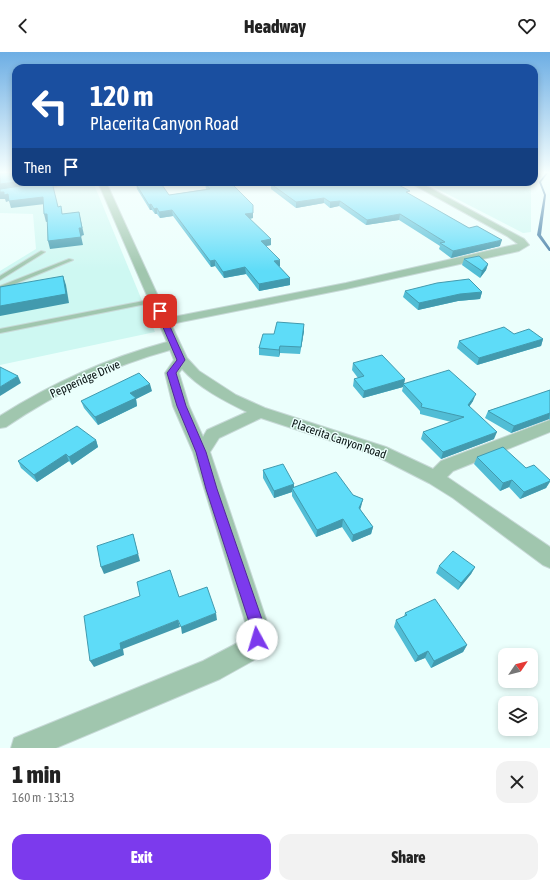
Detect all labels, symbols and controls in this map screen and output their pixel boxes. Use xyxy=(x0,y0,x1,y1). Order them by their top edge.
icon: back xyxy=(12,15,34,37)
icon: heart xyxy=(516,15,538,37)
text: Headway xyxy=(244,16,306,37)
icon: left xyxy=(24,80,76,132)
text: 120 m xyxy=(90,80,153,112)
text: Placerita Canyon Road xyxy=(90,113,239,134)
icon: arrive xyxy=(60,156,82,178)
text: Then xyxy=(24,159,52,176)
pin xyxy=(143,294,177,328)
icon: arrive xyxy=(149,300,171,322)
street label: Pepperidge Drive xyxy=(48,357,122,401)
street label: Placerita Canyon Road xyxy=(290,416,388,462)
position arrow xyxy=(236,618,278,660)
north arrow xyxy=(498,648,538,688)
map controls xyxy=(498,648,538,736)
button: layers xyxy=(498,696,538,736)
text: 1 min xyxy=(12,761,61,788)
button: close xyxy=(496,761,538,803)
text: 160 m · 13:13 xyxy=(12,790,75,805)
button: Exit xyxy=(12,834,271,880)
button: Share xyxy=(279,834,538,880)

